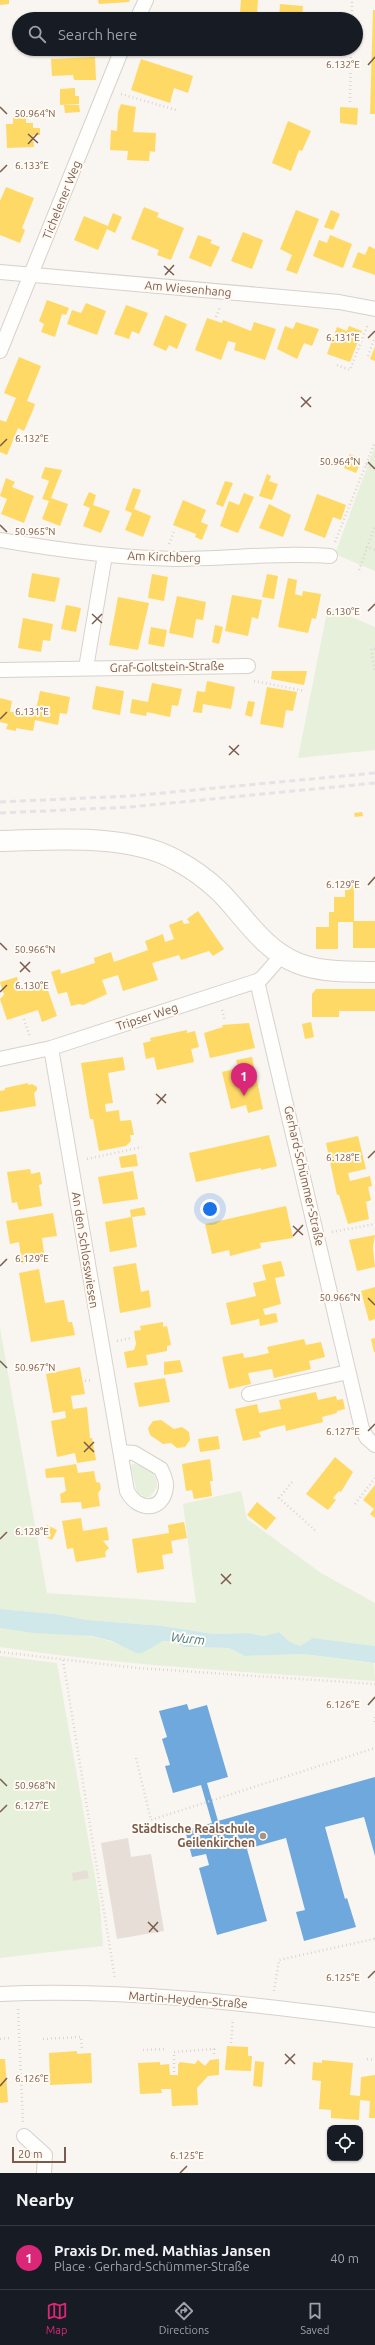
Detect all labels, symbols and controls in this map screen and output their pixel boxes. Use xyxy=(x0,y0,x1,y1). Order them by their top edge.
search box xyxy=(12,12,363,56)
icon: search xyxy=(26,23,48,45)
text: Search here xyxy=(58,26,137,43)
text: 6.132°E xyxy=(326,59,360,70)
text: 50.964°N xyxy=(14,108,56,119)
street label: Tichelener Weg xyxy=(40,158,83,241)
text: 6.133°E xyxy=(15,160,49,171)
street label: Am Wiesenhang xyxy=(144,278,232,299)
text: 6.131°E xyxy=(326,332,360,343)
text: 6.132°E xyxy=(15,433,49,444)
text: 50.964°N xyxy=(319,456,361,467)
text: 50.965°N xyxy=(14,526,56,537)
street label: Am Kirchberg xyxy=(127,549,201,564)
text: 6.130°E xyxy=(326,606,360,617)
street label: Graf-Goltstein-Straße xyxy=(110,659,224,674)
text: 6.131°E xyxy=(15,706,49,717)
text: 6.129°E xyxy=(326,879,360,890)
text: 50.966°N xyxy=(14,944,56,955)
text: 6.130°E xyxy=(15,980,49,991)
street label: Tripser Weg xyxy=(114,1000,179,1033)
pin: 1 xyxy=(231,1063,257,1096)
street label: Gerhard-Schümmer-Straße xyxy=(282,1105,327,1247)
text: 6.128°E xyxy=(326,1152,360,1163)
street label: An den Schlosswiesen xyxy=(70,1191,101,1309)
your location xyxy=(200,1199,220,1219)
text: 6.129°E xyxy=(15,1253,49,1264)
text: 50.966°N xyxy=(319,1292,361,1303)
text: 50.967°N xyxy=(14,1362,56,1373)
text: 6.127°E xyxy=(326,1426,360,1437)
text: 6.128°E xyxy=(15,1526,49,1537)
water label: Wurm xyxy=(170,1629,206,1647)
text: 6.126°E xyxy=(326,1699,360,1710)
text: 50.968°N xyxy=(14,1780,56,1791)
text: 6.127°E xyxy=(15,1800,49,1811)
place label: Städtische Realschule Geilenkirchen xyxy=(132,1822,255,1849)
marker: Städtische Realschule Geilenkirchen xyxy=(258,1831,268,1841)
text: 6.125°E xyxy=(326,1972,360,1983)
street label: Martin-Heyden-Straße xyxy=(128,1989,248,2010)
text: 6.126°E xyxy=(15,2073,49,2084)
map controls xyxy=(327,2125,363,2161)
button: locate xyxy=(327,2125,363,2161)
scale bar xyxy=(12,2145,66,2164)
text: 20 m xyxy=(18,2148,42,2160)
text: 6.125°E xyxy=(170,2150,204,2161)
text: Nearby xyxy=(16,2190,74,2209)
text: Praxis Dr. med. Mathias Jansen xyxy=(54,2242,271,2259)
text: 1 xyxy=(25,2251,33,2265)
text: 40 m xyxy=(330,2251,359,2265)
text: Place · Gerhard-Schümmer-Straße xyxy=(54,2259,250,2273)
tab: Map xyxy=(46,2300,68,2336)
tab: Directions xyxy=(159,2300,209,2336)
tab: Saved xyxy=(300,2300,329,2336)

